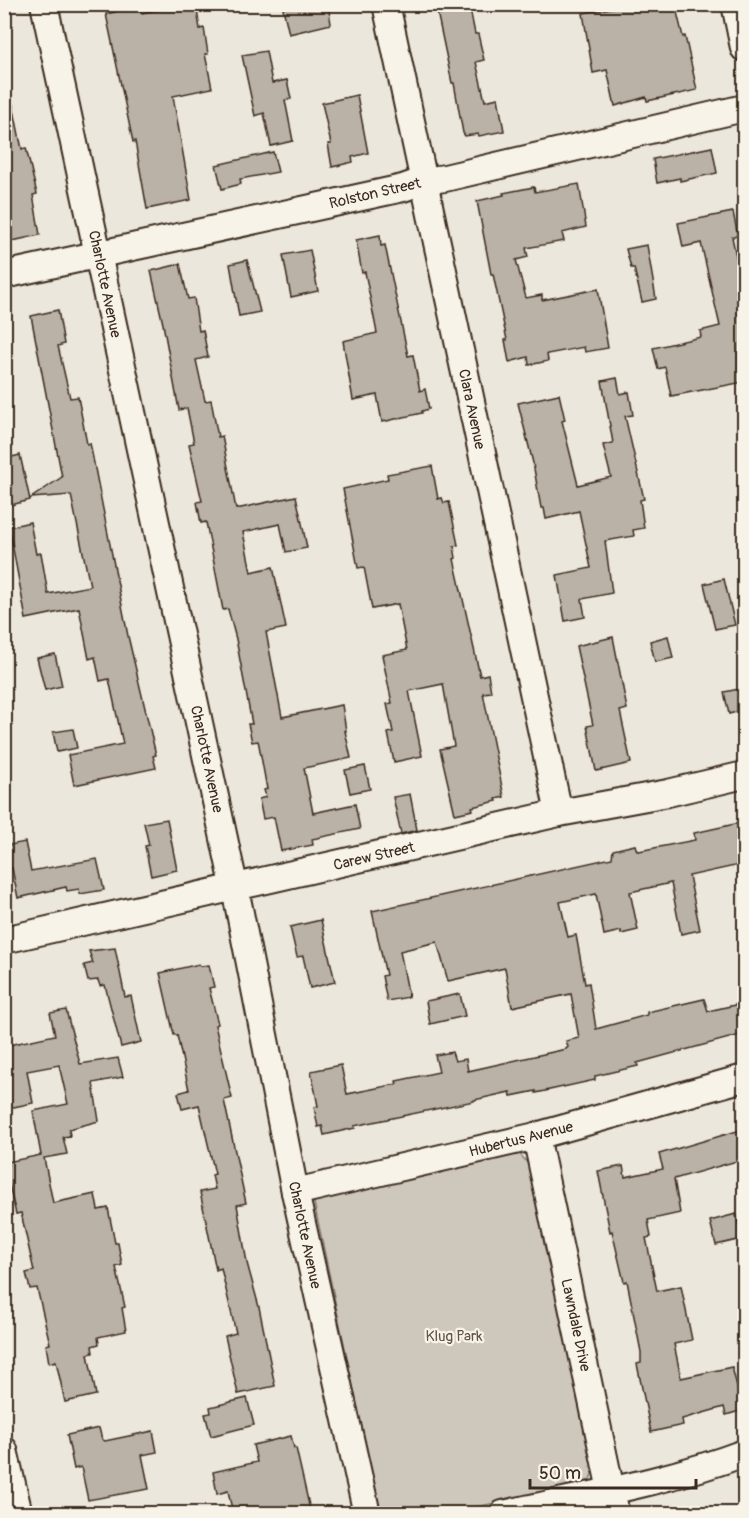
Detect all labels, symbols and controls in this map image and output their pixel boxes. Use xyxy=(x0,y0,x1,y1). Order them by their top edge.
street label: Rolston Street xyxy=(327,174,424,213)
street label: Charlotte Avenue xyxy=(84,229,125,340)
street label: Clara Avenue xyxy=(454,367,489,452)
street label: Charlotte Avenue xyxy=(186,704,227,815)
street label: Carew Street xyxy=(332,838,417,875)
street label: Hubertus Avenue xyxy=(467,1117,576,1162)
street label: Charlotte Avenue xyxy=(284,1180,325,1291)
street label: Lawndale Drive xyxy=(556,1277,595,1374)
park label: Klug Park xyxy=(425,1327,483,1346)
scale bar xyxy=(530,1452,696,1490)
text: 50 m xyxy=(539,1462,581,1485)

